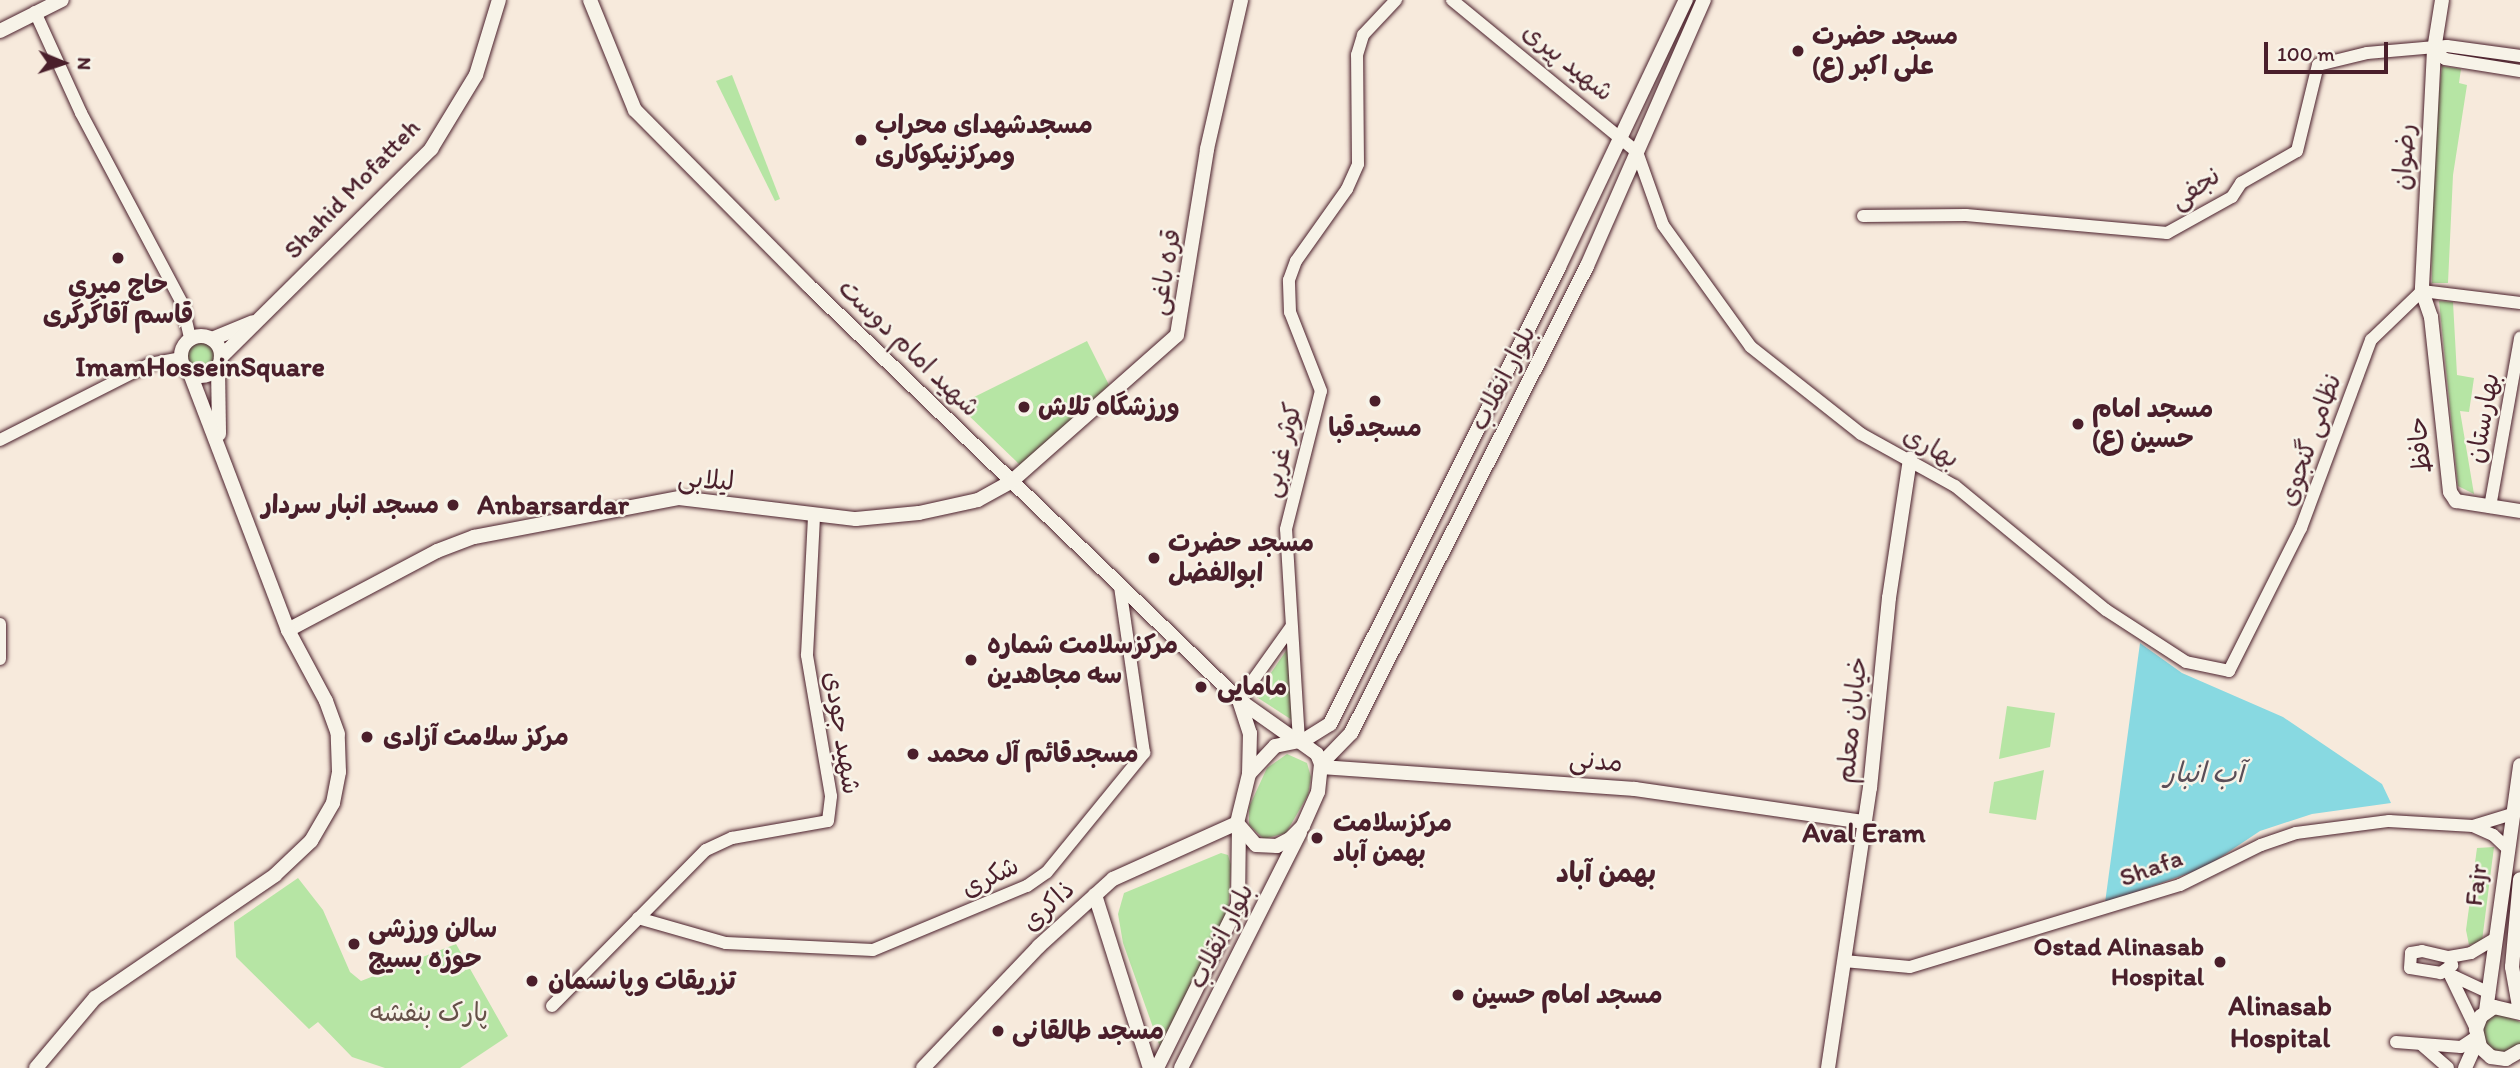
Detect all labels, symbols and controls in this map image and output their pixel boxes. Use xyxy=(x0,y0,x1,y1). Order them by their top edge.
street label: شهید پیری xyxy=(1516,16,1620,108)
place label: مسجد حضرت علی اکبر (ع) xyxy=(1812,20,1958,82)
north arrow xyxy=(28,28,98,98)
scale bar xyxy=(2268,28,2392,72)
text: 100 m xyxy=(2277,41,2335,66)
marker: مسجد حضرت علی اکبر (ع) xyxy=(1790,43,1806,59)
text: N xyxy=(73,57,96,71)
place label: مسجدشهدای محراب ومرکزنیکوکاری xyxy=(875,109,1093,170)
street label: Shahid Mofatteh xyxy=(277,112,427,266)
street label: رضوان xyxy=(2387,123,2421,191)
marker: مسجدشهدای محراب ومرکزنیکوکاری xyxy=(853,132,869,148)
street label: نجفی xyxy=(2164,160,2226,216)
street label: قره باغی xyxy=(1142,226,1188,318)
marker: حاج میری قاسم آقاگرگری xyxy=(110,250,126,266)
place label: حاج میری قاسم آقاگرگری xyxy=(43,269,193,330)
street label: شهید امام دوست xyxy=(832,273,986,423)
street label: بلوار انقلاب xyxy=(1463,320,1543,436)
district label: ImamHosseinSquare xyxy=(75,349,325,383)
street label: نظامی گنجوی xyxy=(2272,370,2348,510)
street label: بهارستان xyxy=(2460,370,2506,466)
place label: ورزشگاه تلاش xyxy=(1038,391,1180,423)
marker: مسجدقبا xyxy=(1367,393,1383,409)
place label: مسجد امام حسین (ع) xyxy=(2092,393,2213,454)
marker: ورزشگاه تلاش xyxy=(1016,399,1032,415)
street label: کوثر غربی xyxy=(1255,399,1309,501)
place label: مسجدقبا xyxy=(1328,412,1422,444)
street label: حافظ xyxy=(2402,415,2438,475)
marker: مسجد امام حسین (ع) xyxy=(2070,416,2086,432)
street label: بهاری xyxy=(1898,419,1964,475)
street label: لیلابی xyxy=(677,462,735,498)
district label: Anbarsardar xyxy=(477,487,629,521)
place label: مسجد انبار سردار xyxy=(262,489,439,521)
marker: مسجد انبار سردار xyxy=(445,497,461,513)
place label: مسجد حضرت ابوالفضل xyxy=(1168,527,1314,588)
marker: مسجد حضرت ابوالفضل xyxy=(1146,550,1162,566)
place label: مرکزسلامت شماره سه مجاهدین xyxy=(987,629,1178,690)
marker: مرکزسلامت شماره سه مجاهدین xyxy=(961,650,981,670)
street label: خیابان معلم xyxy=(1830,655,1874,785)
street label: شهید جودی xyxy=(817,669,867,797)
place label: مامایی xyxy=(1217,671,1287,703)
marker: مامایی xyxy=(1191,677,1211,697)
place label: مرکز سلامت آزادی xyxy=(383,721,569,753)
marker: مرکز سلامت آزادی xyxy=(357,727,377,747)
place label: مسجدقائم آل محمد xyxy=(927,738,1139,770)
street label: مدنی xyxy=(1568,743,1624,779)
marker: مسجدقائم آل محمد xyxy=(905,746,921,762)
water label: آب انبار xyxy=(2164,755,2244,789)
place label: مرکزسلامت بهمن آباد xyxy=(1333,807,1452,868)
district label: Aval Eram xyxy=(1803,815,1925,849)
marker: مرکزسلامت بهمن آباد xyxy=(1307,828,1327,848)
street label: Shafa xyxy=(2115,842,2187,894)
street label: شکری xyxy=(956,850,1024,904)
district label: بهمن آباد xyxy=(1556,855,1656,889)
street label: Fajr xyxy=(2458,862,2494,908)
street label: ذاکری xyxy=(1015,874,1081,938)
street label: بلوار انقلاب xyxy=(1181,878,1261,994)
place label: سالن ورزشی حوزه بسیج xyxy=(368,913,497,974)
place label: Ostad Alinasab Hospital xyxy=(2034,931,2204,992)
marker: سالن ورزشی حوزه بسیج xyxy=(346,936,362,952)
marker: Ostad Alinasab Hospital xyxy=(2210,952,2230,972)
place label: تزریقات وپانسمان xyxy=(548,965,736,997)
marker: تزریقات وپانسمان xyxy=(522,971,542,991)
place label: مسجد امام حسین xyxy=(1472,979,1663,1011)
marker: مسجد امام حسین xyxy=(1450,987,1466,1003)
district label: Alinasab Hospital xyxy=(2228,988,2332,1054)
park label: پارک بنفشه xyxy=(370,997,488,1029)
place label: مسجد طالقانی xyxy=(1012,1015,1164,1047)
marker: مسجد طالقانی xyxy=(990,1023,1006,1039)

